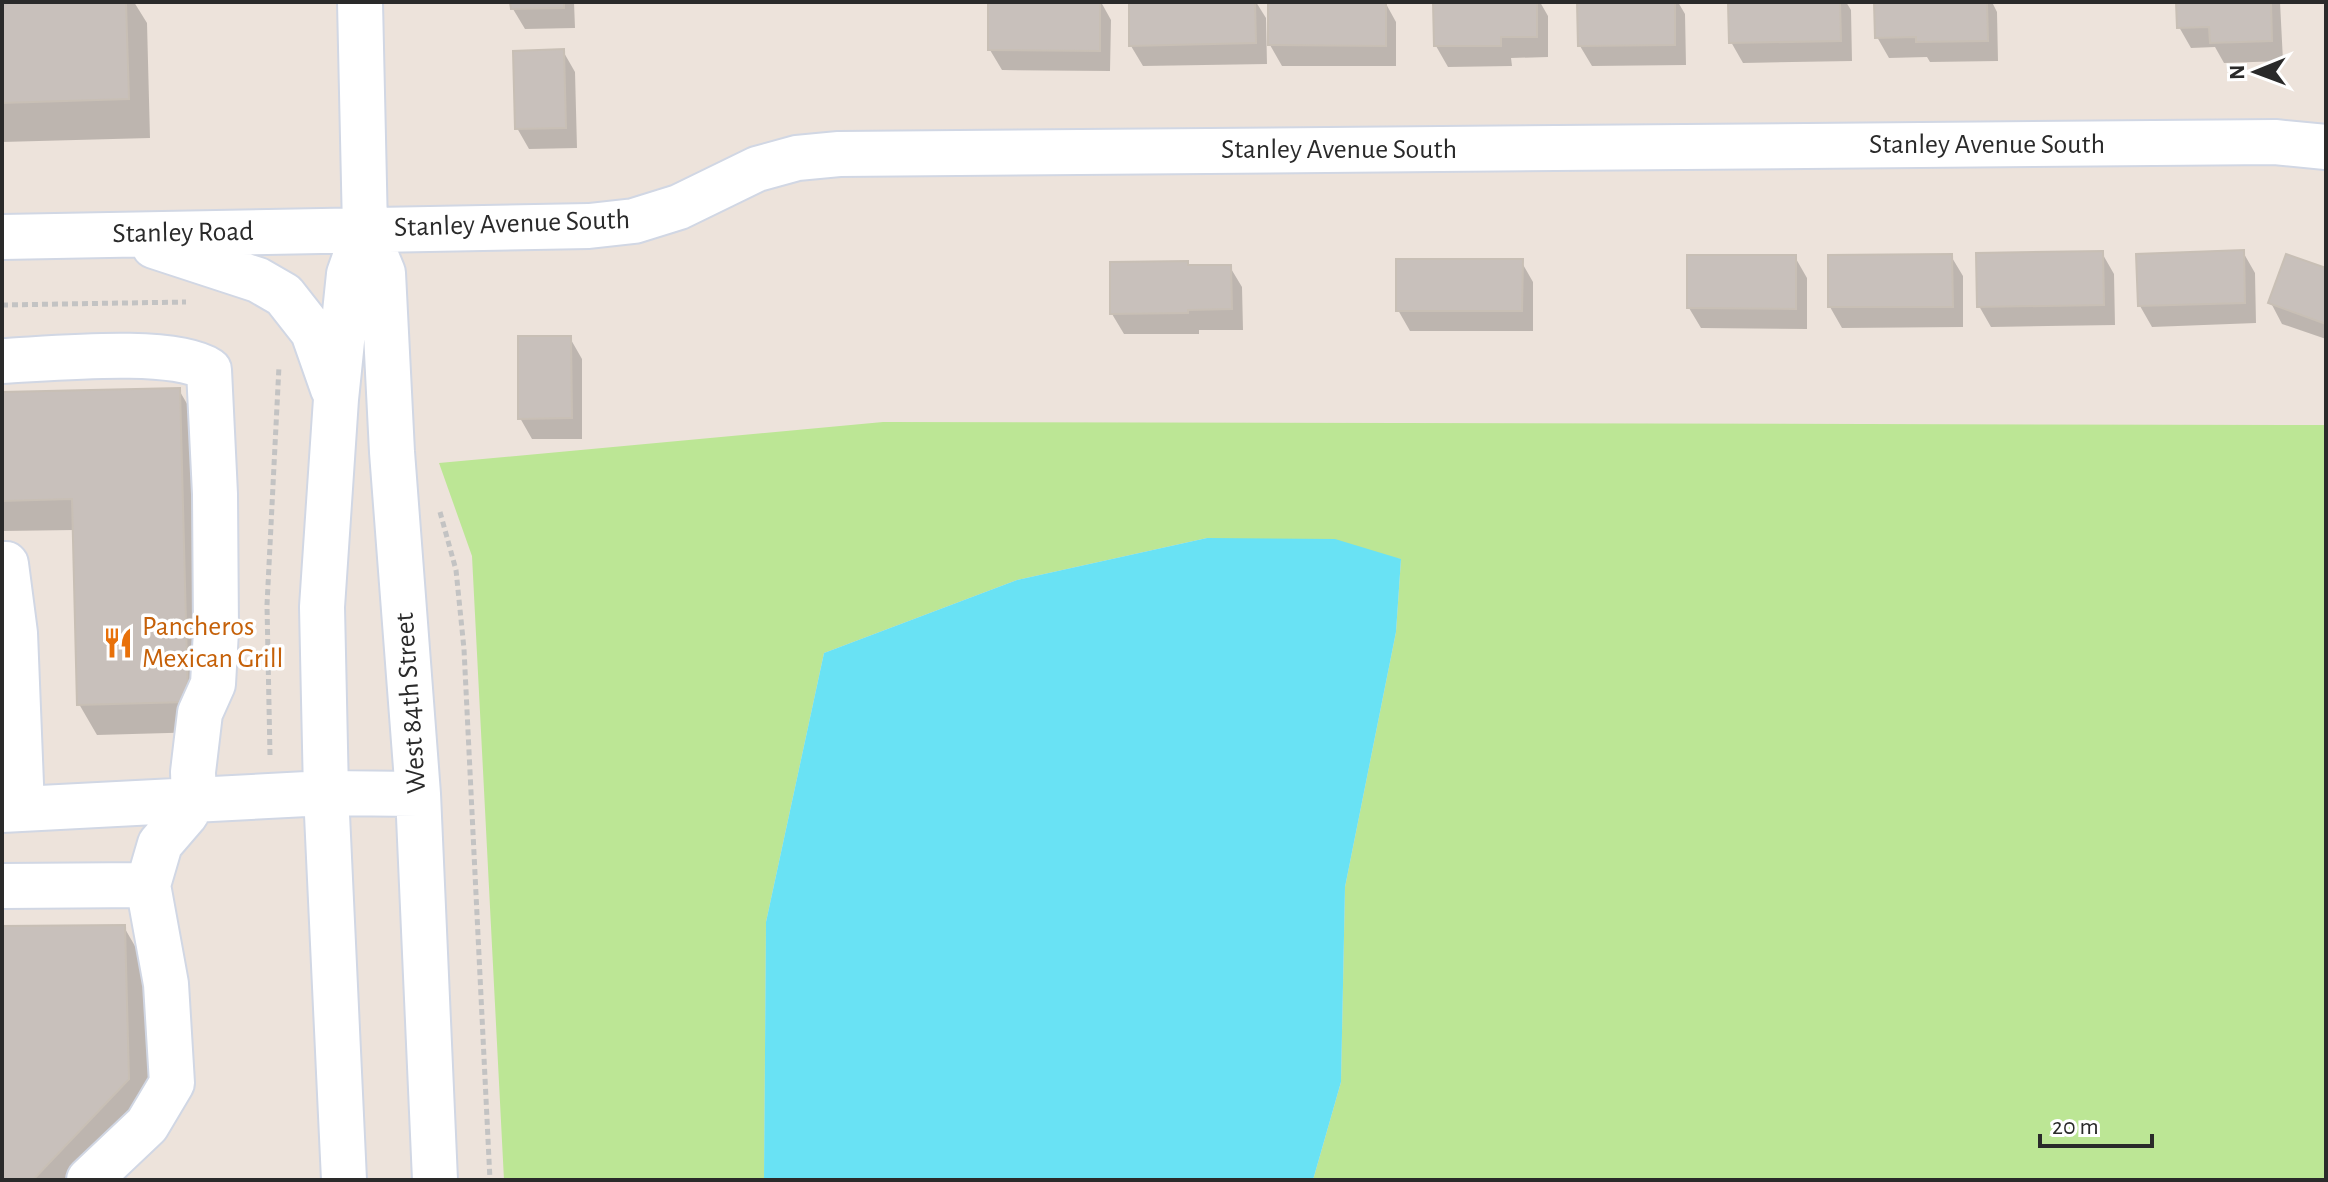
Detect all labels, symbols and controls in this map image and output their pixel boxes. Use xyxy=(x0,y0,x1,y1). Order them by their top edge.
north arrow xyxy=(2216,32,2296,112)
text: N xyxy=(2226,64,2248,80)
street label: Stanley Avenue South xyxy=(1869,131,2105,159)
street label: Stanley Avenue South xyxy=(1221,136,1457,164)
street label: Stanley Avenue South xyxy=(394,206,630,242)
street label: Stanley Road xyxy=(112,218,254,248)
street label: West 84th Street xyxy=(391,611,431,794)
place label: Pancheros Mexican Grill xyxy=(142,613,284,673)
restaurant icon: Pancheros Mexican Grill xyxy=(101,626,135,660)
scale bar xyxy=(2040,1098,2152,1148)
text: 20 m xyxy=(2052,1115,2099,1139)

